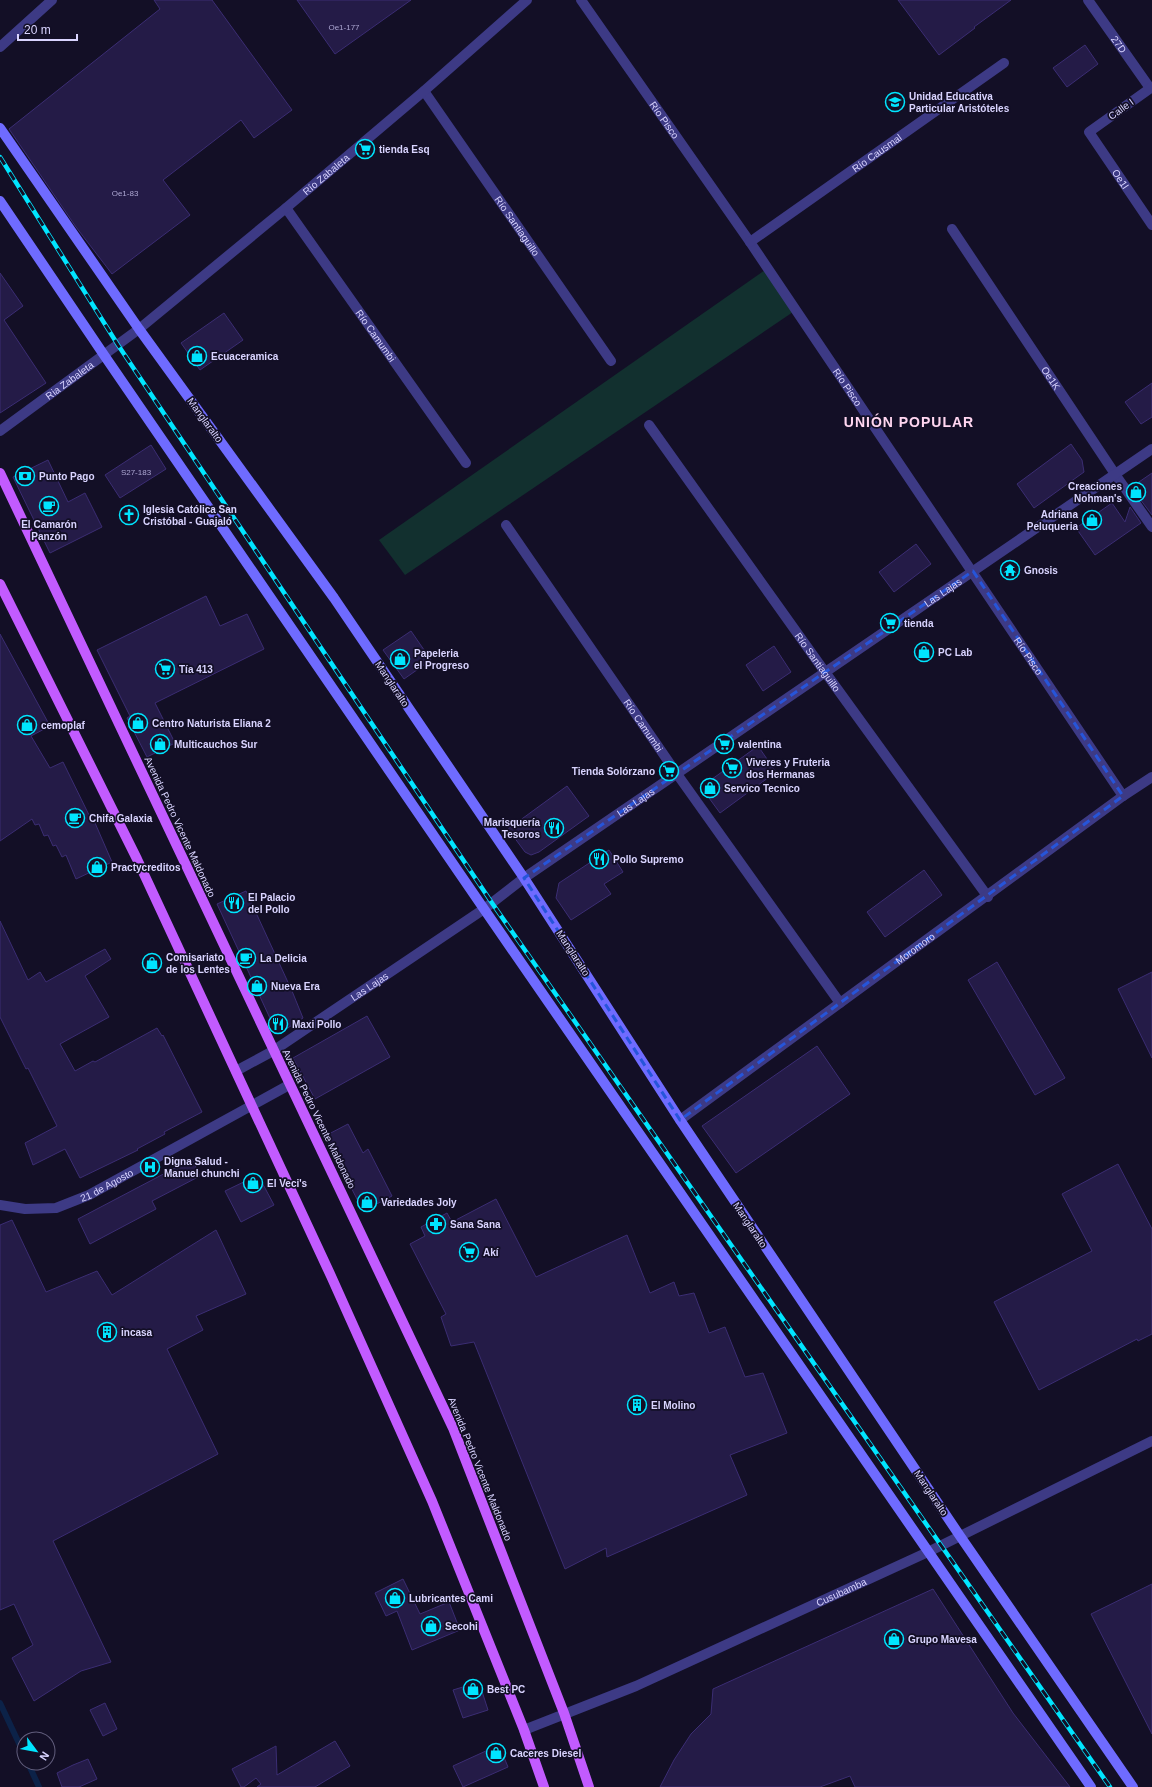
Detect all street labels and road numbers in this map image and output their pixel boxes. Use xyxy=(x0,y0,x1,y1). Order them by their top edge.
street label: 27D xyxy=(1109,33,1129,55)
street label: Calle I xyxy=(1106,96,1136,122)
street label: Río Pisco xyxy=(648,99,682,141)
street label: Río Causmal xyxy=(850,132,904,174)
street label: Río Zabaleta xyxy=(300,151,352,197)
street label: Oe1l xyxy=(1110,167,1131,191)
street label: Río Santiaguillo xyxy=(493,194,542,258)
street label: Río Camumbi xyxy=(354,307,398,364)
street label: Ria Zabaleta xyxy=(43,359,96,401)
street label: Oe1K xyxy=(1039,364,1063,392)
street label: Río Pisco xyxy=(831,366,864,408)
street label: Manglaralto xyxy=(185,396,225,445)
street label: Las Lajas xyxy=(922,575,963,609)
street label: Río Santiaguillo xyxy=(793,630,843,694)
street label: Río Pisco xyxy=(1012,635,1045,677)
street label: Manglaralto xyxy=(373,659,411,709)
street label: Río Camumbi xyxy=(622,697,665,754)
street label: Avenida Pedro Vicente Maldonado xyxy=(143,755,218,899)
street label: Las Lajas xyxy=(615,785,656,818)
street label: Manglaralto xyxy=(554,928,592,978)
street label: Moromoro xyxy=(893,930,937,966)
street label: Las Lajas xyxy=(348,970,390,1003)
street label: Avenida Pedro Vicente Maldonado xyxy=(280,1048,358,1191)
street label: 21 de Agosto xyxy=(79,1166,135,1203)
street label: Manglaralto xyxy=(731,1200,769,1250)
street label: Avenida Pedro Vicente Maldonado xyxy=(446,1396,514,1543)
street label: Manglaralto xyxy=(912,1468,950,1518)
street label: Cusubamba xyxy=(814,1575,868,1608)

